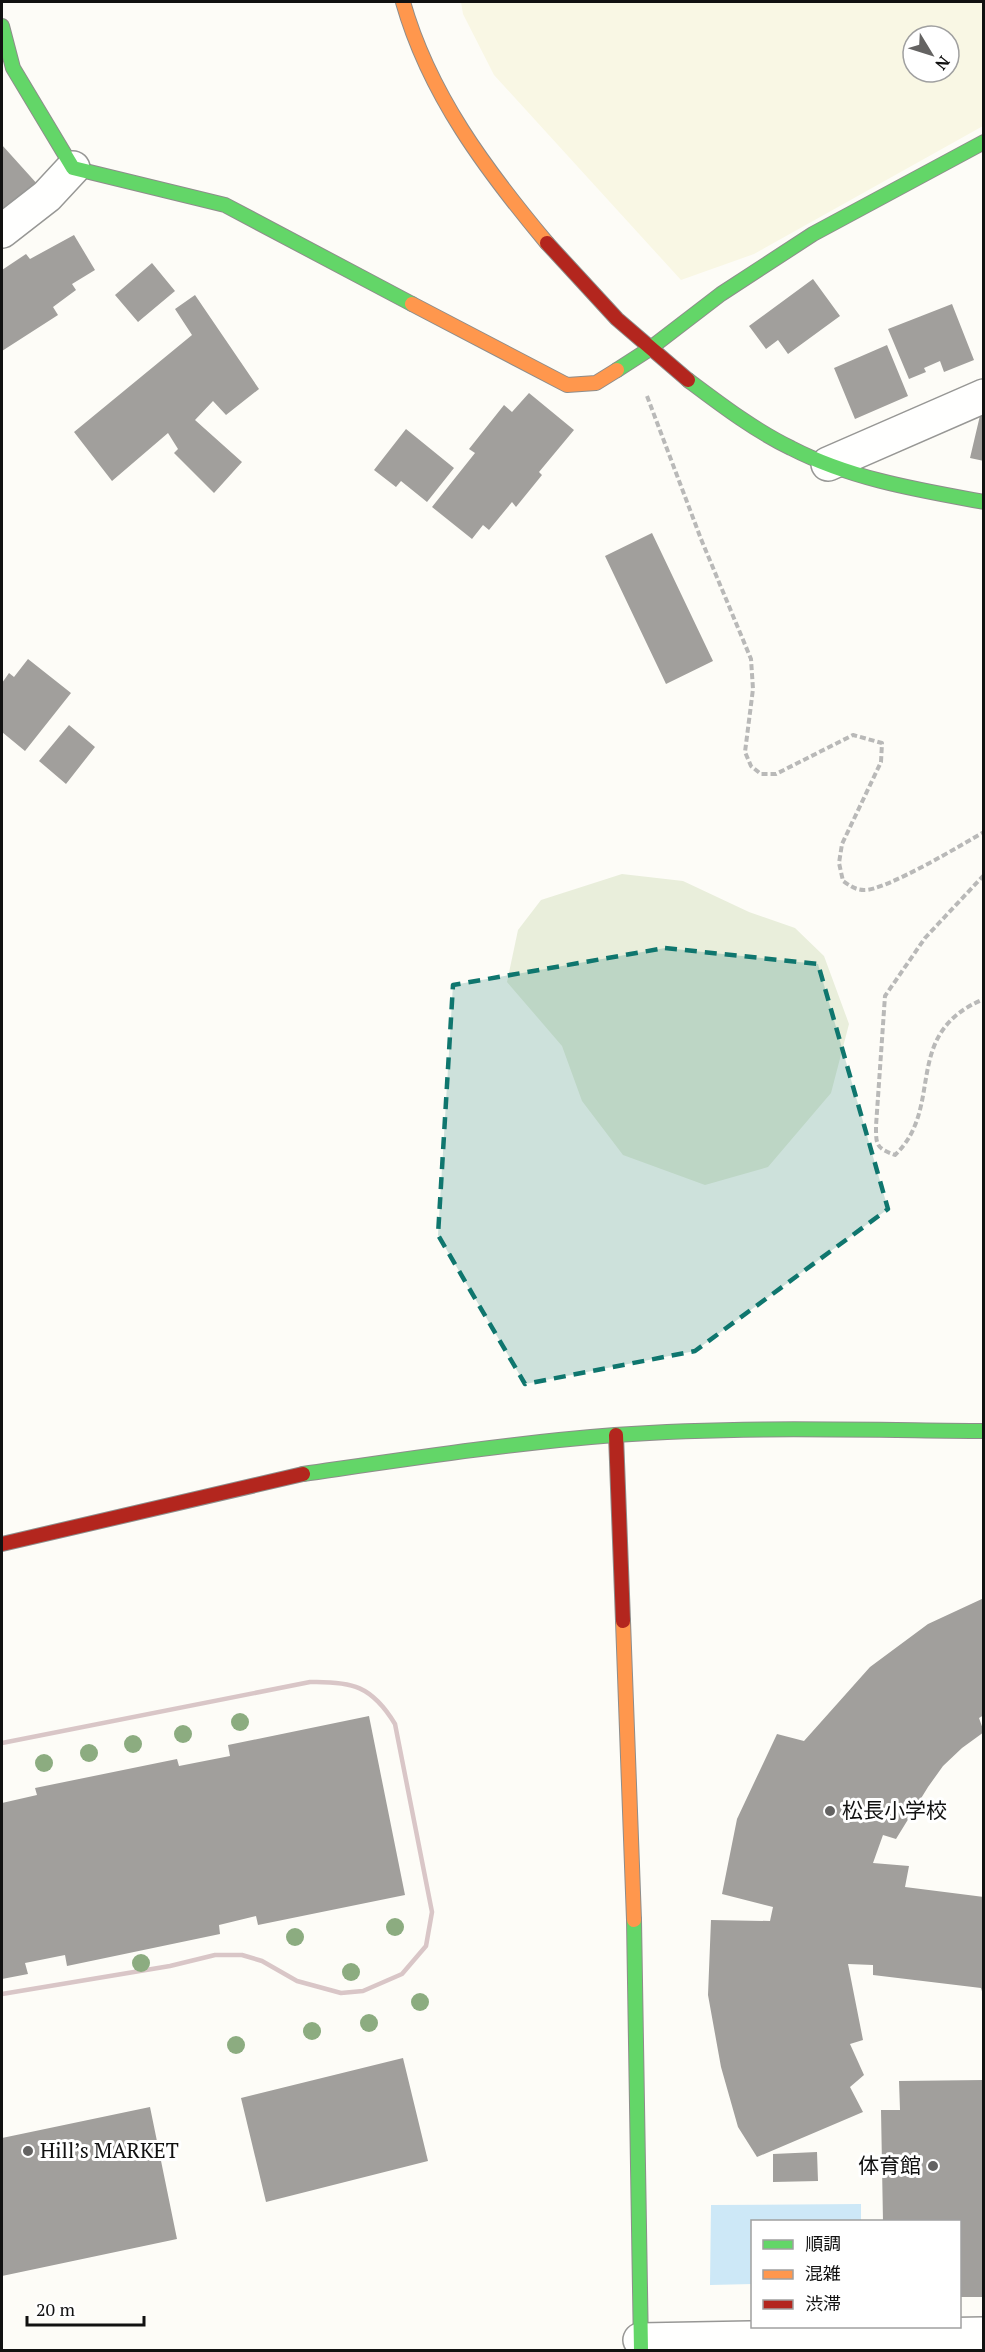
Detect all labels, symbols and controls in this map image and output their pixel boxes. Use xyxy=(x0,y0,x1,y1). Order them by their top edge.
north arrow xyxy=(901,24,961,84)
text: N xyxy=(930,52,955,75)
place label: 松長小学校 xyxy=(842,1796,947,1824)
marker: 松長小学校 xyxy=(823,1804,837,1818)
place label: Hill’s MARKET xyxy=(40,2136,179,2164)
marker: Hill’s MARKET xyxy=(21,2144,35,2158)
place label: 体育館 xyxy=(858,2151,921,2179)
marker: 体育館 xyxy=(926,2159,940,2173)
legend xyxy=(751,2220,961,2328)
text: 順調 xyxy=(805,2231,841,2255)
text: 混雑 xyxy=(805,2261,841,2285)
scale bar xyxy=(27,2289,144,2327)
text: 渋滞 xyxy=(805,2291,841,2315)
text: 20 m xyxy=(36,2297,76,2321)

